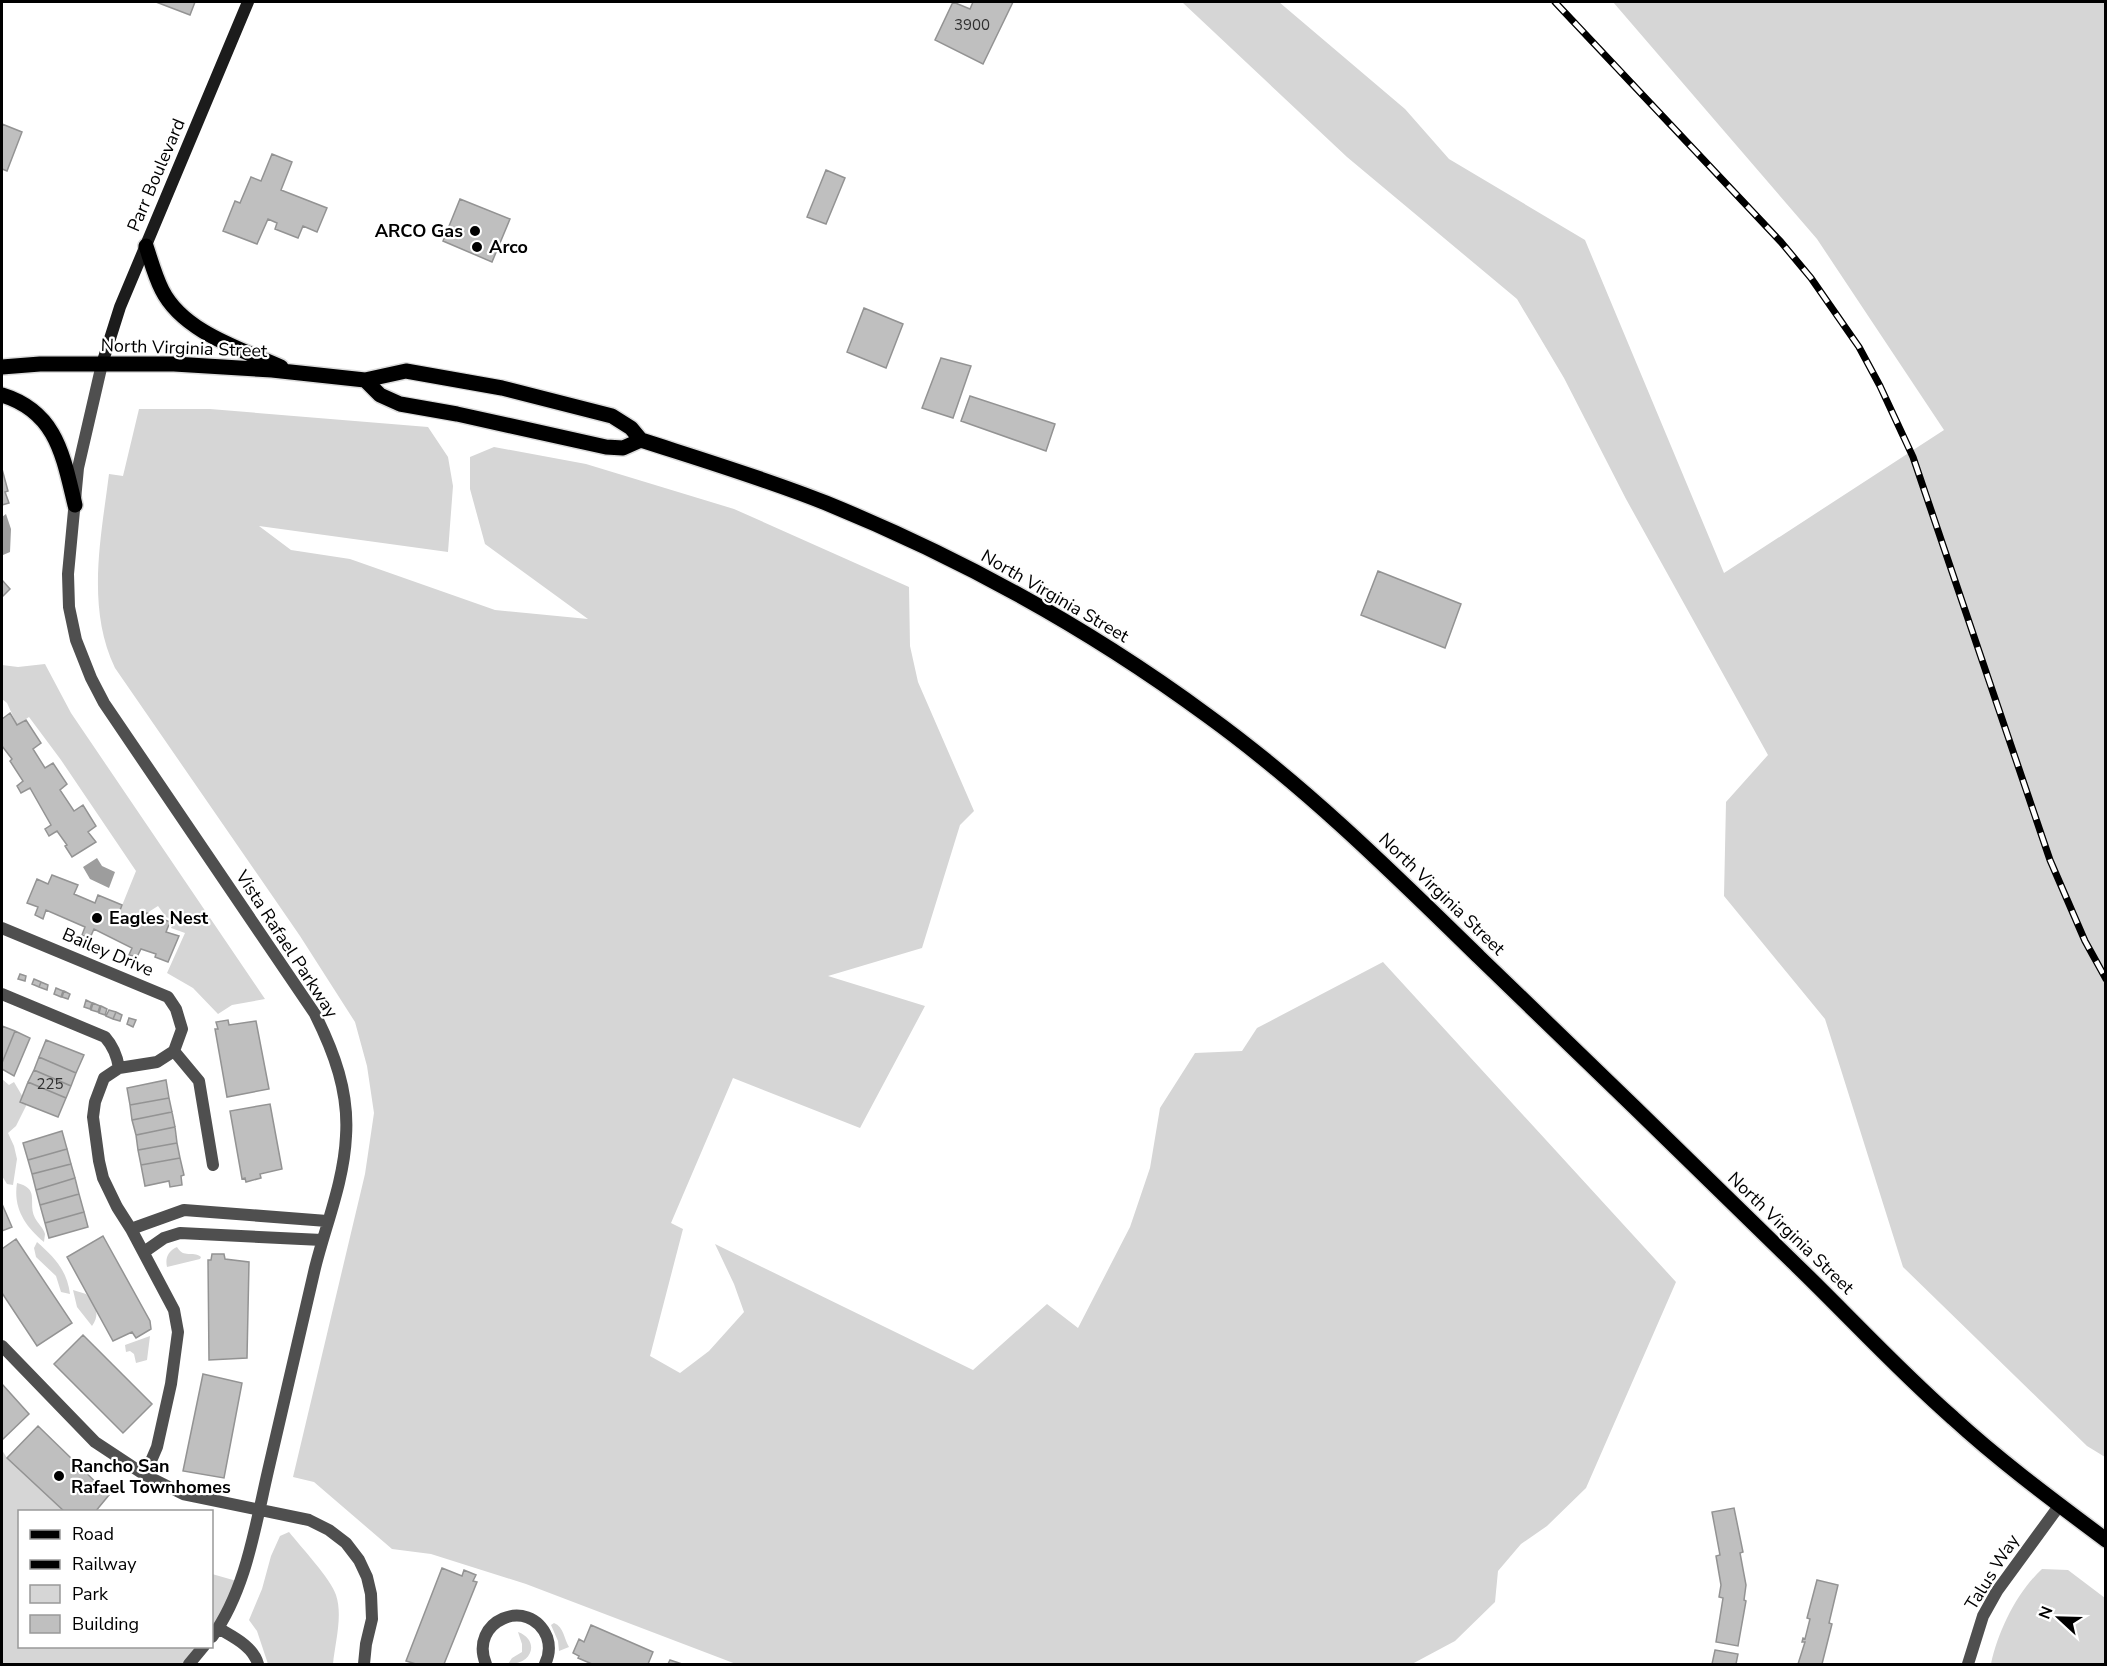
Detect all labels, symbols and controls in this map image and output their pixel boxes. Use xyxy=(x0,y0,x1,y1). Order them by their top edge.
house number: 3900 xyxy=(954,15,990,35)
street label: Parr Boulevard xyxy=(121,115,191,235)
place label: ARCO Gas xyxy=(375,219,463,243)
marker: ARCO Gas xyxy=(468,224,482,238)
place label: Arco xyxy=(489,235,528,259)
marker: Arco xyxy=(470,240,484,254)
street label: North Virginia Street xyxy=(100,333,268,363)
street label: North Virginia Street xyxy=(977,544,1134,648)
street label: North Virginia Street xyxy=(1374,827,1511,961)
street label: Vista Rafael Parkway xyxy=(230,865,344,1023)
place label: Eagles Nest xyxy=(109,906,208,930)
marker: Eagles Nest xyxy=(90,911,104,925)
street label: Bailey Drive xyxy=(59,922,157,982)
house number: 225 xyxy=(36,1074,64,1094)
street label: North Virginia Street xyxy=(1723,1166,1860,1300)
place label: Rancho San Rafael Townhomes xyxy=(71,1454,231,1499)
marker: Rancho San Rafael Townhomes xyxy=(52,1469,66,1483)
legend xyxy=(18,1510,213,1648)
text: Road xyxy=(72,1522,114,1546)
street label: Talus Way xyxy=(1959,1529,2025,1614)
text: Railway xyxy=(72,1552,137,1576)
text: Park xyxy=(72,1582,109,1606)
north arrow xyxy=(2029,1588,2089,1648)
text: N xyxy=(2034,1603,2058,1622)
text: Building xyxy=(72,1612,139,1636)

